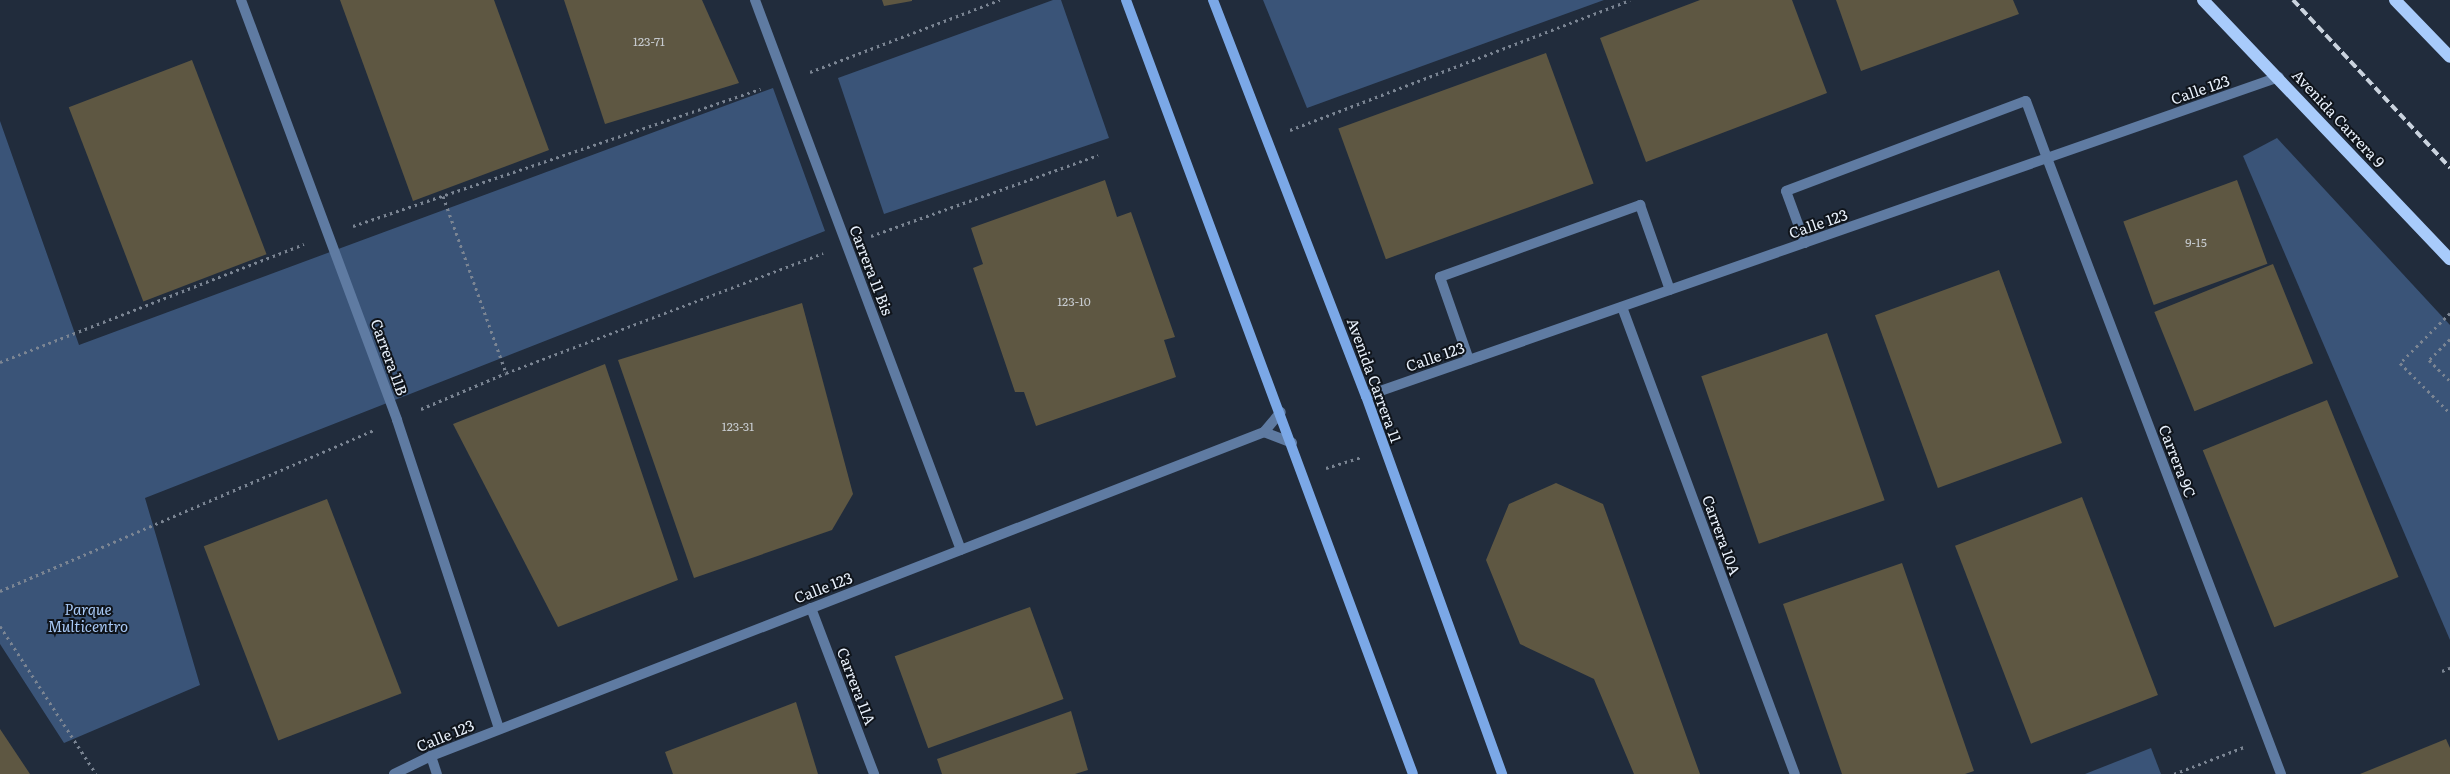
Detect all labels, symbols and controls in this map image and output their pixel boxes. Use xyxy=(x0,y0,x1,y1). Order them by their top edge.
house number: 123-71 xyxy=(633,35,665,49)
street label: Avenida Carrera 9 xyxy=(2289,65,2389,171)
street label: Calle 123 xyxy=(2168,71,2232,107)
street label: Calle 123 xyxy=(1786,205,1850,241)
street label: Carrera 11 Bis xyxy=(847,222,897,318)
house number: 9-15 xyxy=(2185,236,2207,250)
house number: 123-10 xyxy=(1057,295,1091,309)
street label: Avenida Carrera 11 xyxy=(1344,315,1406,445)
street label: Carrera 11B xyxy=(368,316,412,398)
street label: Calle 123 xyxy=(1403,338,1467,374)
house number: 123-31 xyxy=(722,420,754,434)
street label: Carrera 9C xyxy=(2156,422,2200,500)
street label: Carrera 10A xyxy=(1699,492,1745,578)
street label: Calle 123 xyxy=(791,568,855,606)
park label: Parque Multicentro xyxy=(48,599,128,634)
street label: Carrera 11A xyxy=(834,645,880,727)
street label: Calle 123 xyxy=(413,715,477,755)

